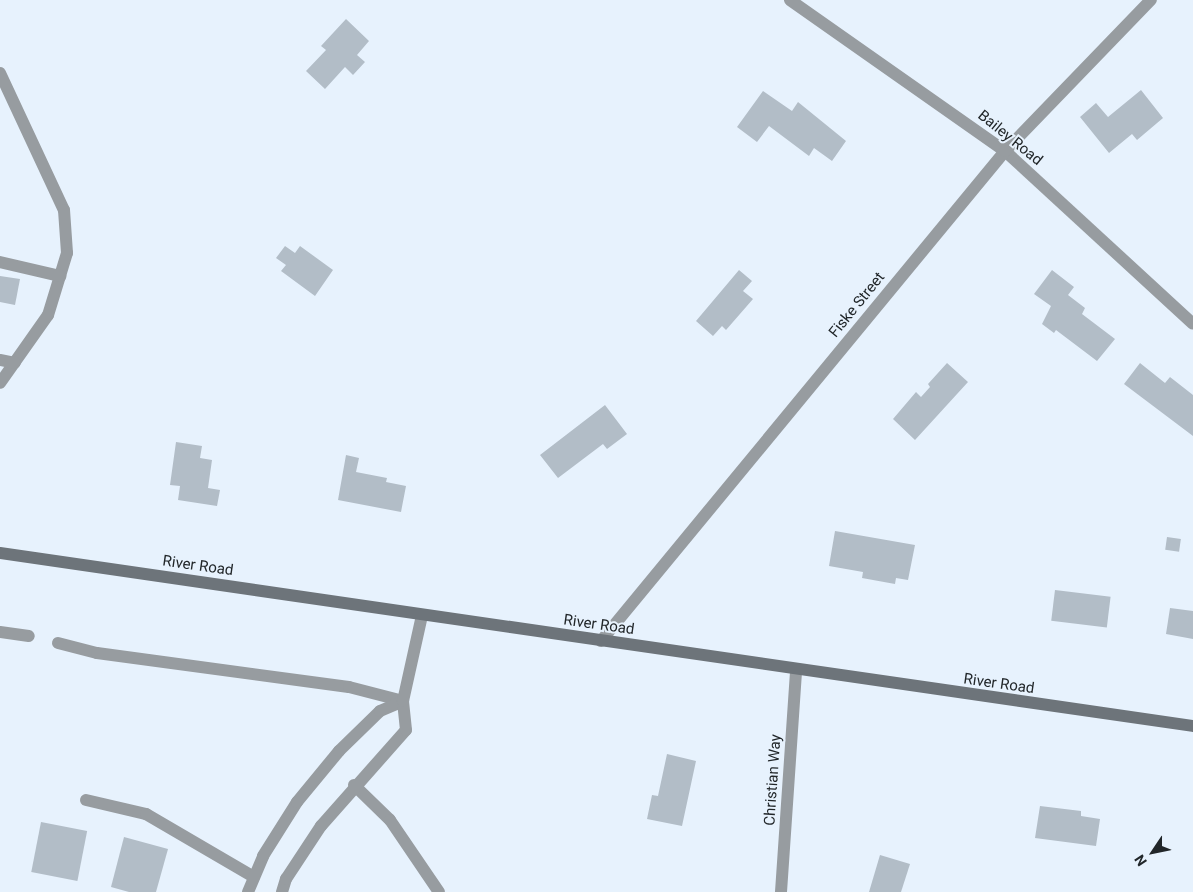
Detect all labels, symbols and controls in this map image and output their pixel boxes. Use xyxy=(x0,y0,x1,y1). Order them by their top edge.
street label: Bailey Road xyxy=(974,106,1046,170)
street label: Fiske Street xyxy=(825,269,889,341)
street label: River Road xyxy=(161,552,235,580)
street label: River Road xyxy=(562,611,636,639)
street label: River Road xyxy=(962,670,1036,698)
street label: Christian Way xyxy=(761,734,785,826)
north arrow xyxy=(1128,827,1178,877)
text: N xyxy=(1131,852,1150,869)

